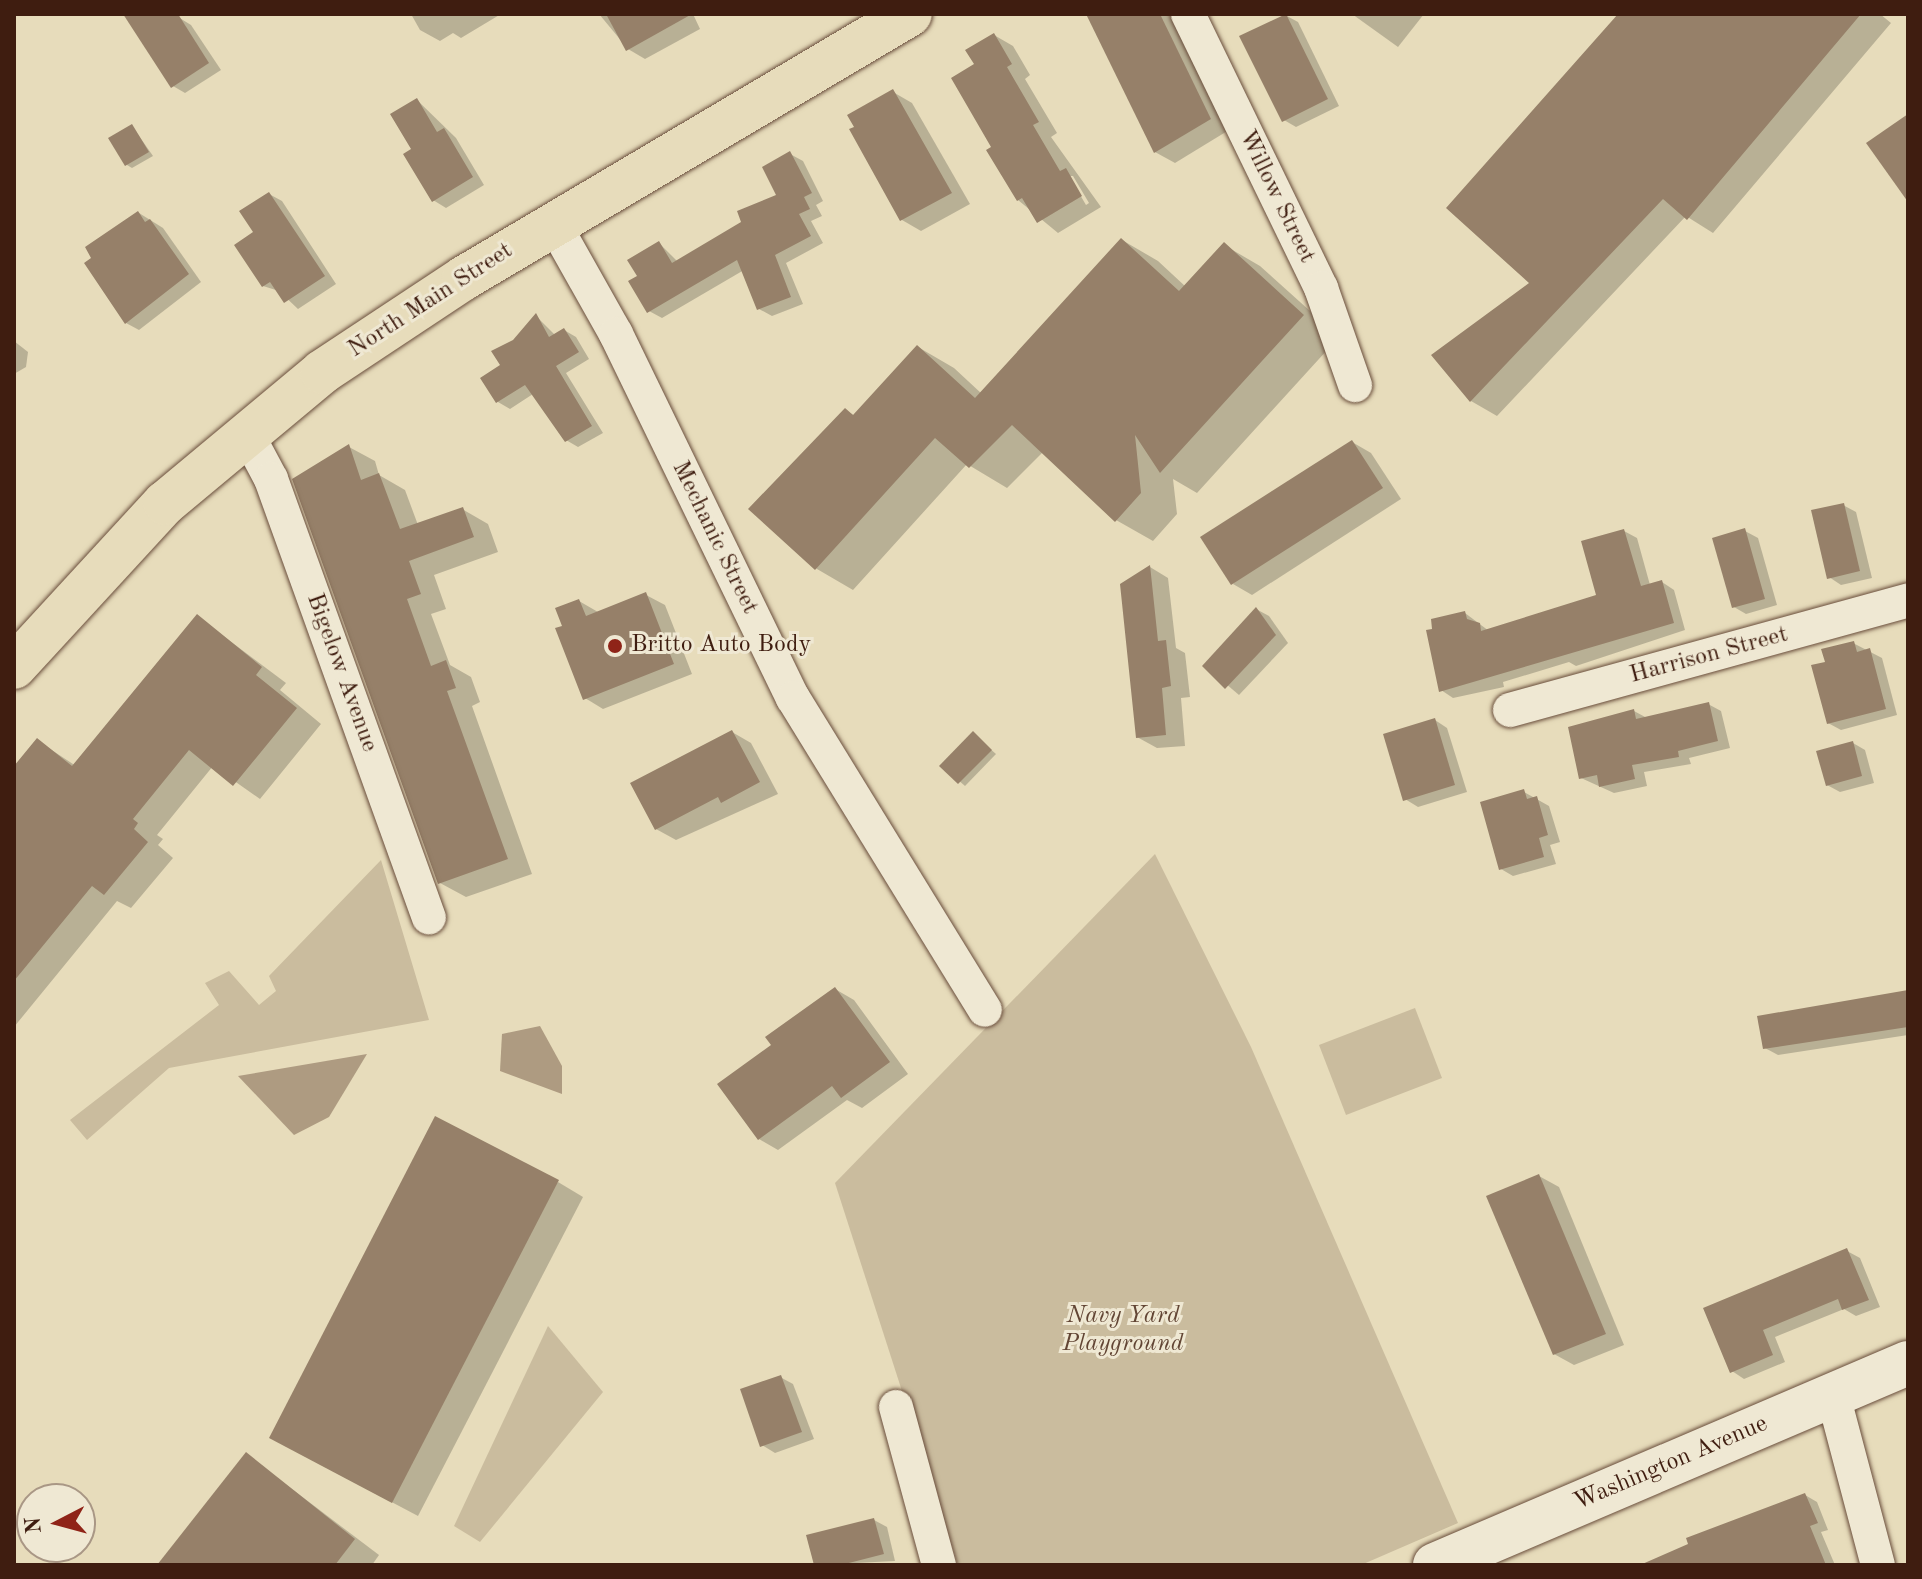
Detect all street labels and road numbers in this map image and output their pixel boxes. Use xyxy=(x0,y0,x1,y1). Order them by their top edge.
street label: Willow Street xyxy=(1231,126,1321,268)
street label: North Main Street xyxy=(343,237,519,365)
street label: Mechanic Street xyxy=(665,457,763,619)
street label: Bigelow Avenue xyxy=(299,590,383,756)
street label: Harrison Street xyxy=(1627,621,1791,691)
street label: Washington Avenue xyxy=(1570,1410,1772,1518)

